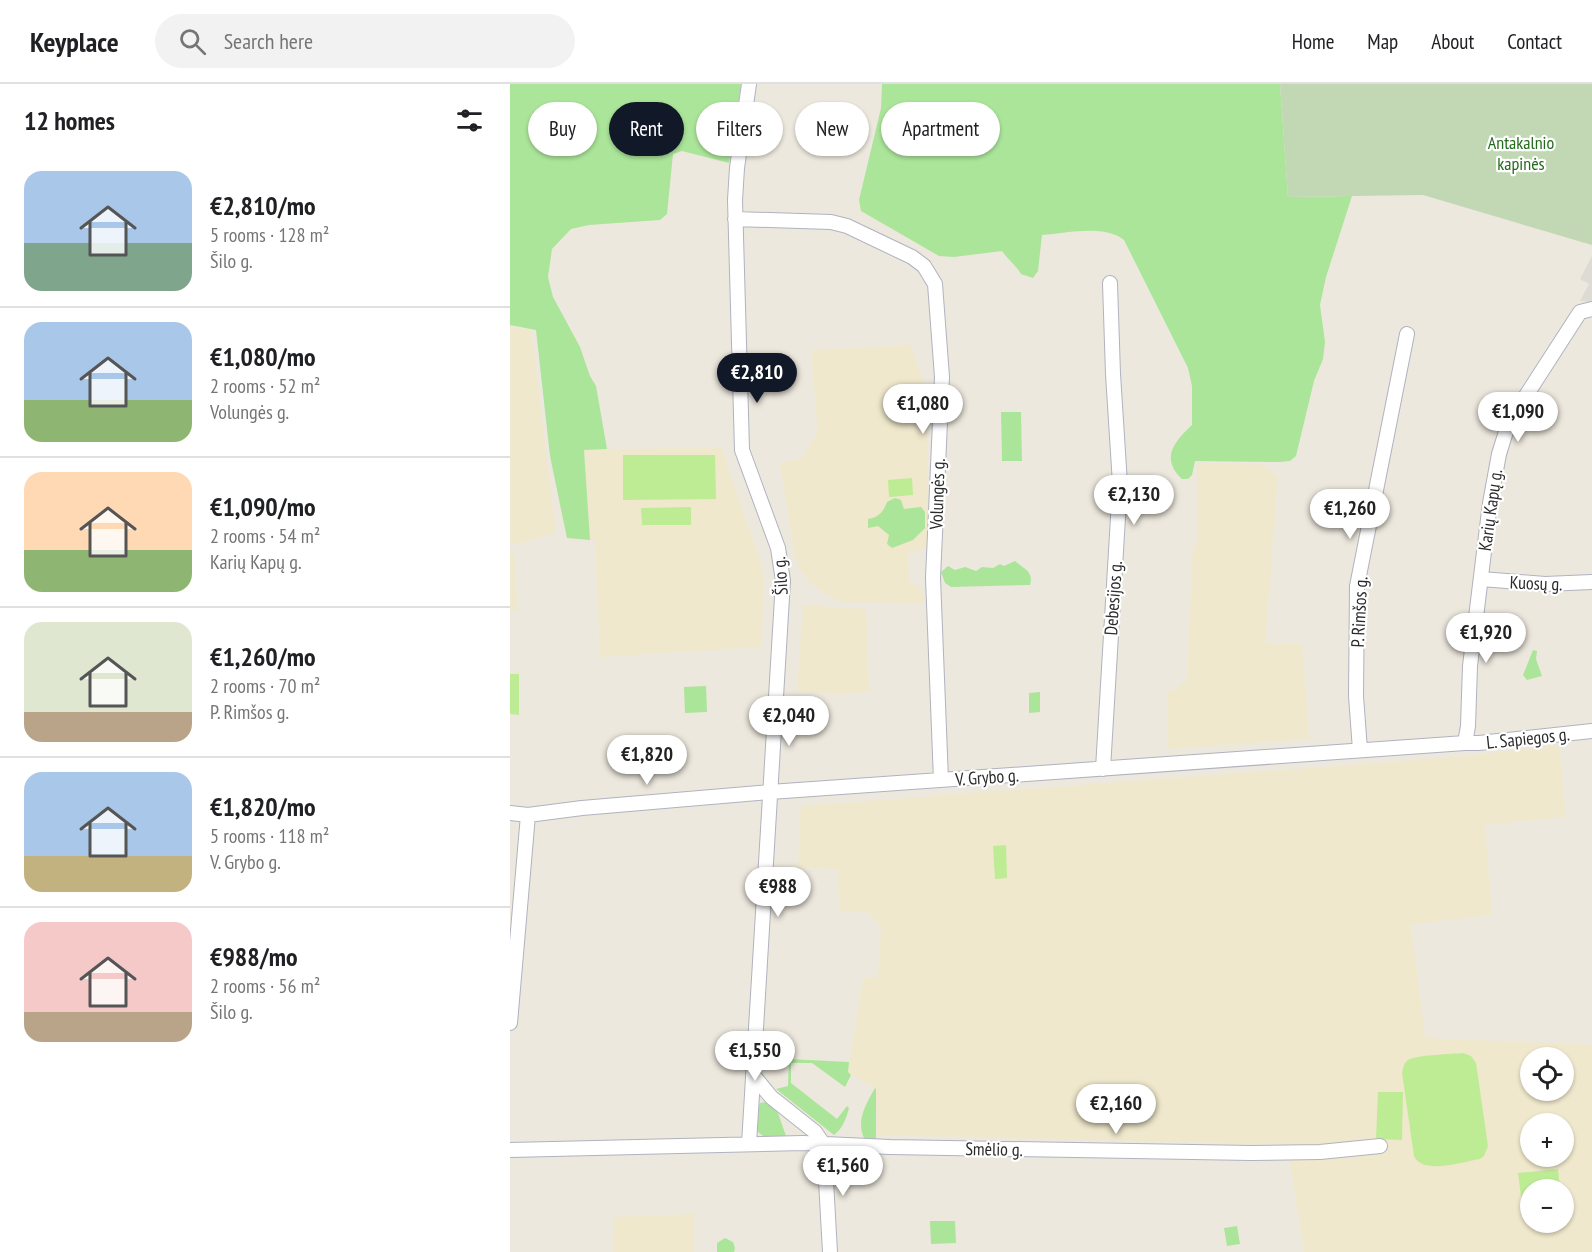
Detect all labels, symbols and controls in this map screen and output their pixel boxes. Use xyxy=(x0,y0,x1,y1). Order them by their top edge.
search box xyxy=(155,14,575,68)
text: Keyplace xyxy=(30,23,119,60)
icon: search xyxy=(176,25,209,58)
text: Search here xyxy=(224,27,313,55)
text: Home xyxy=(1292,28,1334,55)
text: Map xyxy=(1367,28,1398,55)
text: About xyxy=(1431,28,1474,55)
text: Contact xyxy=(1507,28,1562,55)
chip: Buy xyxy=(528,102,597,156)
chip: Rent xyxy=(609,102,684,156)
chip: Filters xyxy=(696,102,783,156)
chip: New xyxy=(795,102,869,156)
chip: Apartment xyxy=(881,102,1000,156)
text: 12 homes xyxy=(24,104,115,137)
icon: filters xyxy=(453,104,486,137)
park label: Antakalnio kapinės xyxy=(1488,131,1554,175)
text: €2,810/mo xyxy=(210,189,316,222)
icon: home xyxy=(72,195,144,267)
text: 5 rooms · 128 m² xyxy=(210,222,329,248)
text: Šilo g. xyxy=(210,248,253,274)
text: €1,080/mo xyxy=(210,340,316,373)
icon: home xyxy=(72,346,144,418)
pin: €2,810 xyxy=(708,353,806,404)
text: €2,810 xyxy=(731,359,783,385)
text: 2 rooms · 52 m² xyxy=(210,373,320,399)
pin: €1,080 xyxy=(874,384,972,435)
text: €1,080 xyxy=(897,390,949,416)
pin: €1,090 xyxy=(1469,392,1567,443)
text: €1,090 xyxy=(1492,398,1544,424)
text: Volungės g. xyxy=(210,399,289,425)
street label: Volungės g. xyxy=(924,458,950,531)
street label: Karių Kapų g. xyxy=(1473,468,1507,552)
pin: €2,130 xyxy=(1085,475,1183,526)
text: €2,130 xyxy=(1108,481,1160,507)
pin: €1,260 xyxy=(1301,489,1399,540)
text: €1,090/mo xyxy=(210,490,316,523)
text: €1,260 xyxy=(1324,495,1376,521)
icon: home xyxy=(72,496,144,568)
text: 2 rooms · 54 m² xyxy=(210,523,320,549)
text: Karių Kapų g. xyxy=(210,549,301,575)
street label: Šilo g. xyxy=(767,556,793,596)
street label: Debesijos g. xyxy=(1099,560,1127,636)
street label: Kuosų g. xyxy=(1509,571,1563,595)
street label: P. Rimšos g. xyxy=(1346,576,1372,648)
pin: €1,920 xyxy=(1437,613,1535,664)
text: €1,920 xyxy=(1460,619,1512,645)
text: €1,260/mo xyxy=(210,640,316,673)
icon: home xyxy=(72,646,144,718)
text: 2 rooms · 70 m² xyxy=(210,673,320,699)
pin: €2,040 xyxy=(740,696,838,747)
text: P. Rimšos g. xyxy=(210,699,289,725)
text: €2,040 xyxy=(763,702,815,728)
street label: L. Sapiegos g. xyxy=(1485,722,1571,754)
pin: €1,820 xyxy=(598,735,696,786)
text: €1,820 xyxy=(621,741,673,767)
street label: V. Grybo g. xyxy=(953,763,1020,791)
text: €1,820/mo xyxy=(210,790,316,823)
icon: home xyxy=(72,796,144,868)
text: 5 rooms · 118 m² xyxy=(210,823,329,849)
text: V. Grybo g. xyxy=(210,849,281,875)
pin: €988 xyxy=(742,867,814,918)
text: €988 xyxy=(759,873,797,899)
text: €988/mo xyxy=(210,940,298,973)
icon: home xyxy=(72,946,144,1018)
text: 2 rooms · 56 m² xyxy=(210,973,320,999)
text: Šilo g. xyxy=(210,999,253,1025)
pin: €1,550 xyxy=(706,1031,804,1082)
text: €1,550 xyxy=(729,1037,781,1063)
map controls xyxy=(1520,1047,1574,1233)
button: locate xyxy=(1520,1047,1574,1101)
pin: €2,160 xyxy=(1067,1084,1165,1135)
text: €2,160 xyxy=(1090,1090,1142,1116)
button: + xyxy=(1520,1113,1574,1167)
street label: Smėlio g. xyxy=(965,1137,1023,1161)
pin: €1,560 xyxy=(794,1146,892,1197)
text: €1,560 xyxy=(817,1152,869,1178)
button: − xyxy=(1520,1179,1574,1233)

